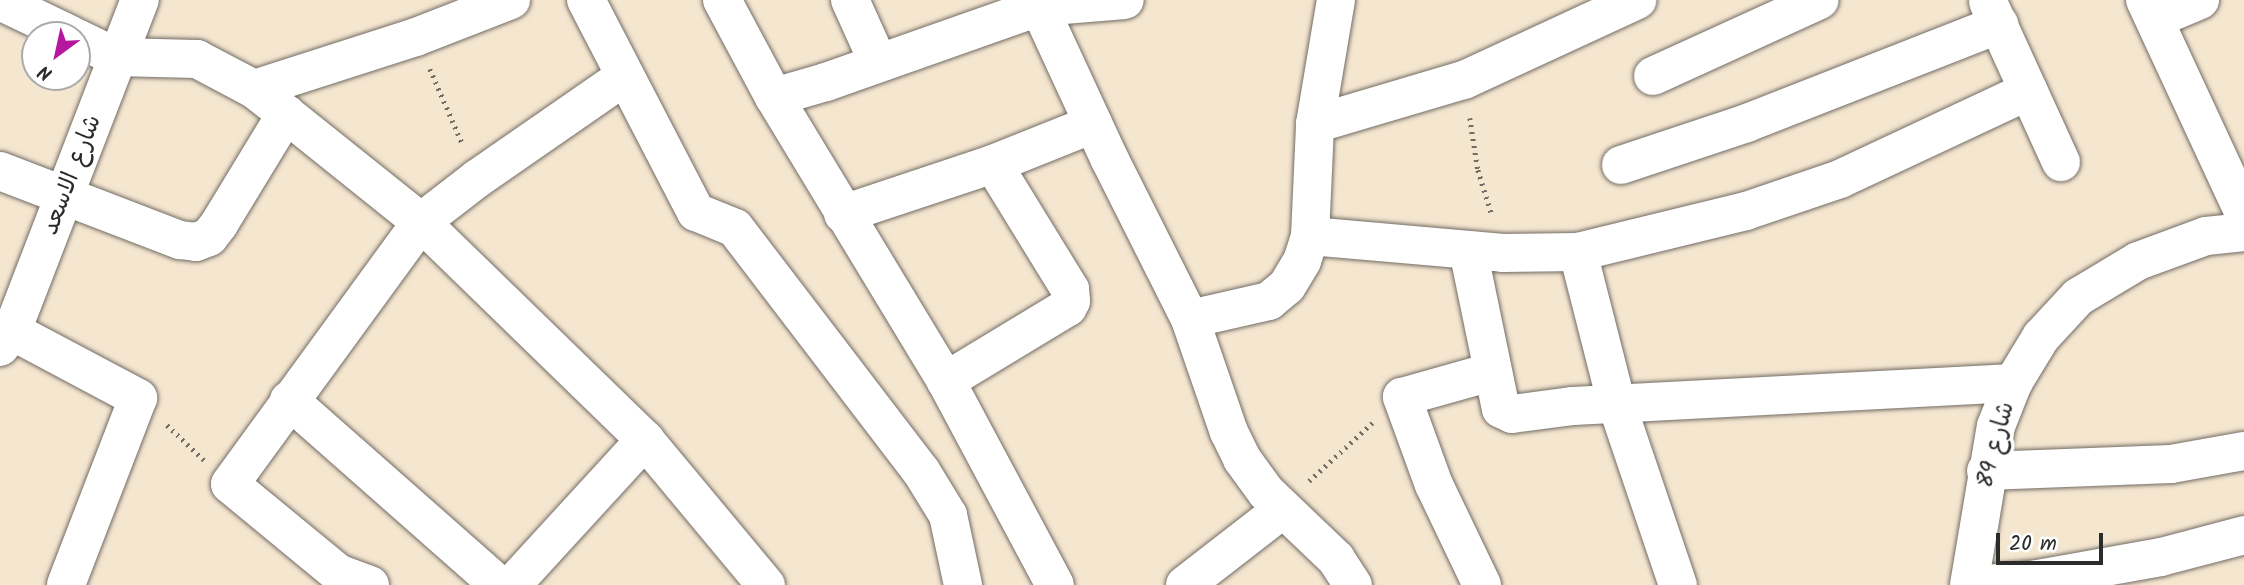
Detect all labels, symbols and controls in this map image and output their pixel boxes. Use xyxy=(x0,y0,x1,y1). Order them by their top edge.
north arrow xyxy=(21,21,91,91)
text: N xyxy=(32,56,59,88)
street label: شارع الاسعد xyxy=(36,111,108,239)
street label: شارع 89 xyxy=(1971,399,2021,491)
scale bar xyxy=(1999,518,2106,562)
text: 20 m xyxy=(2009,528,2057,561)

